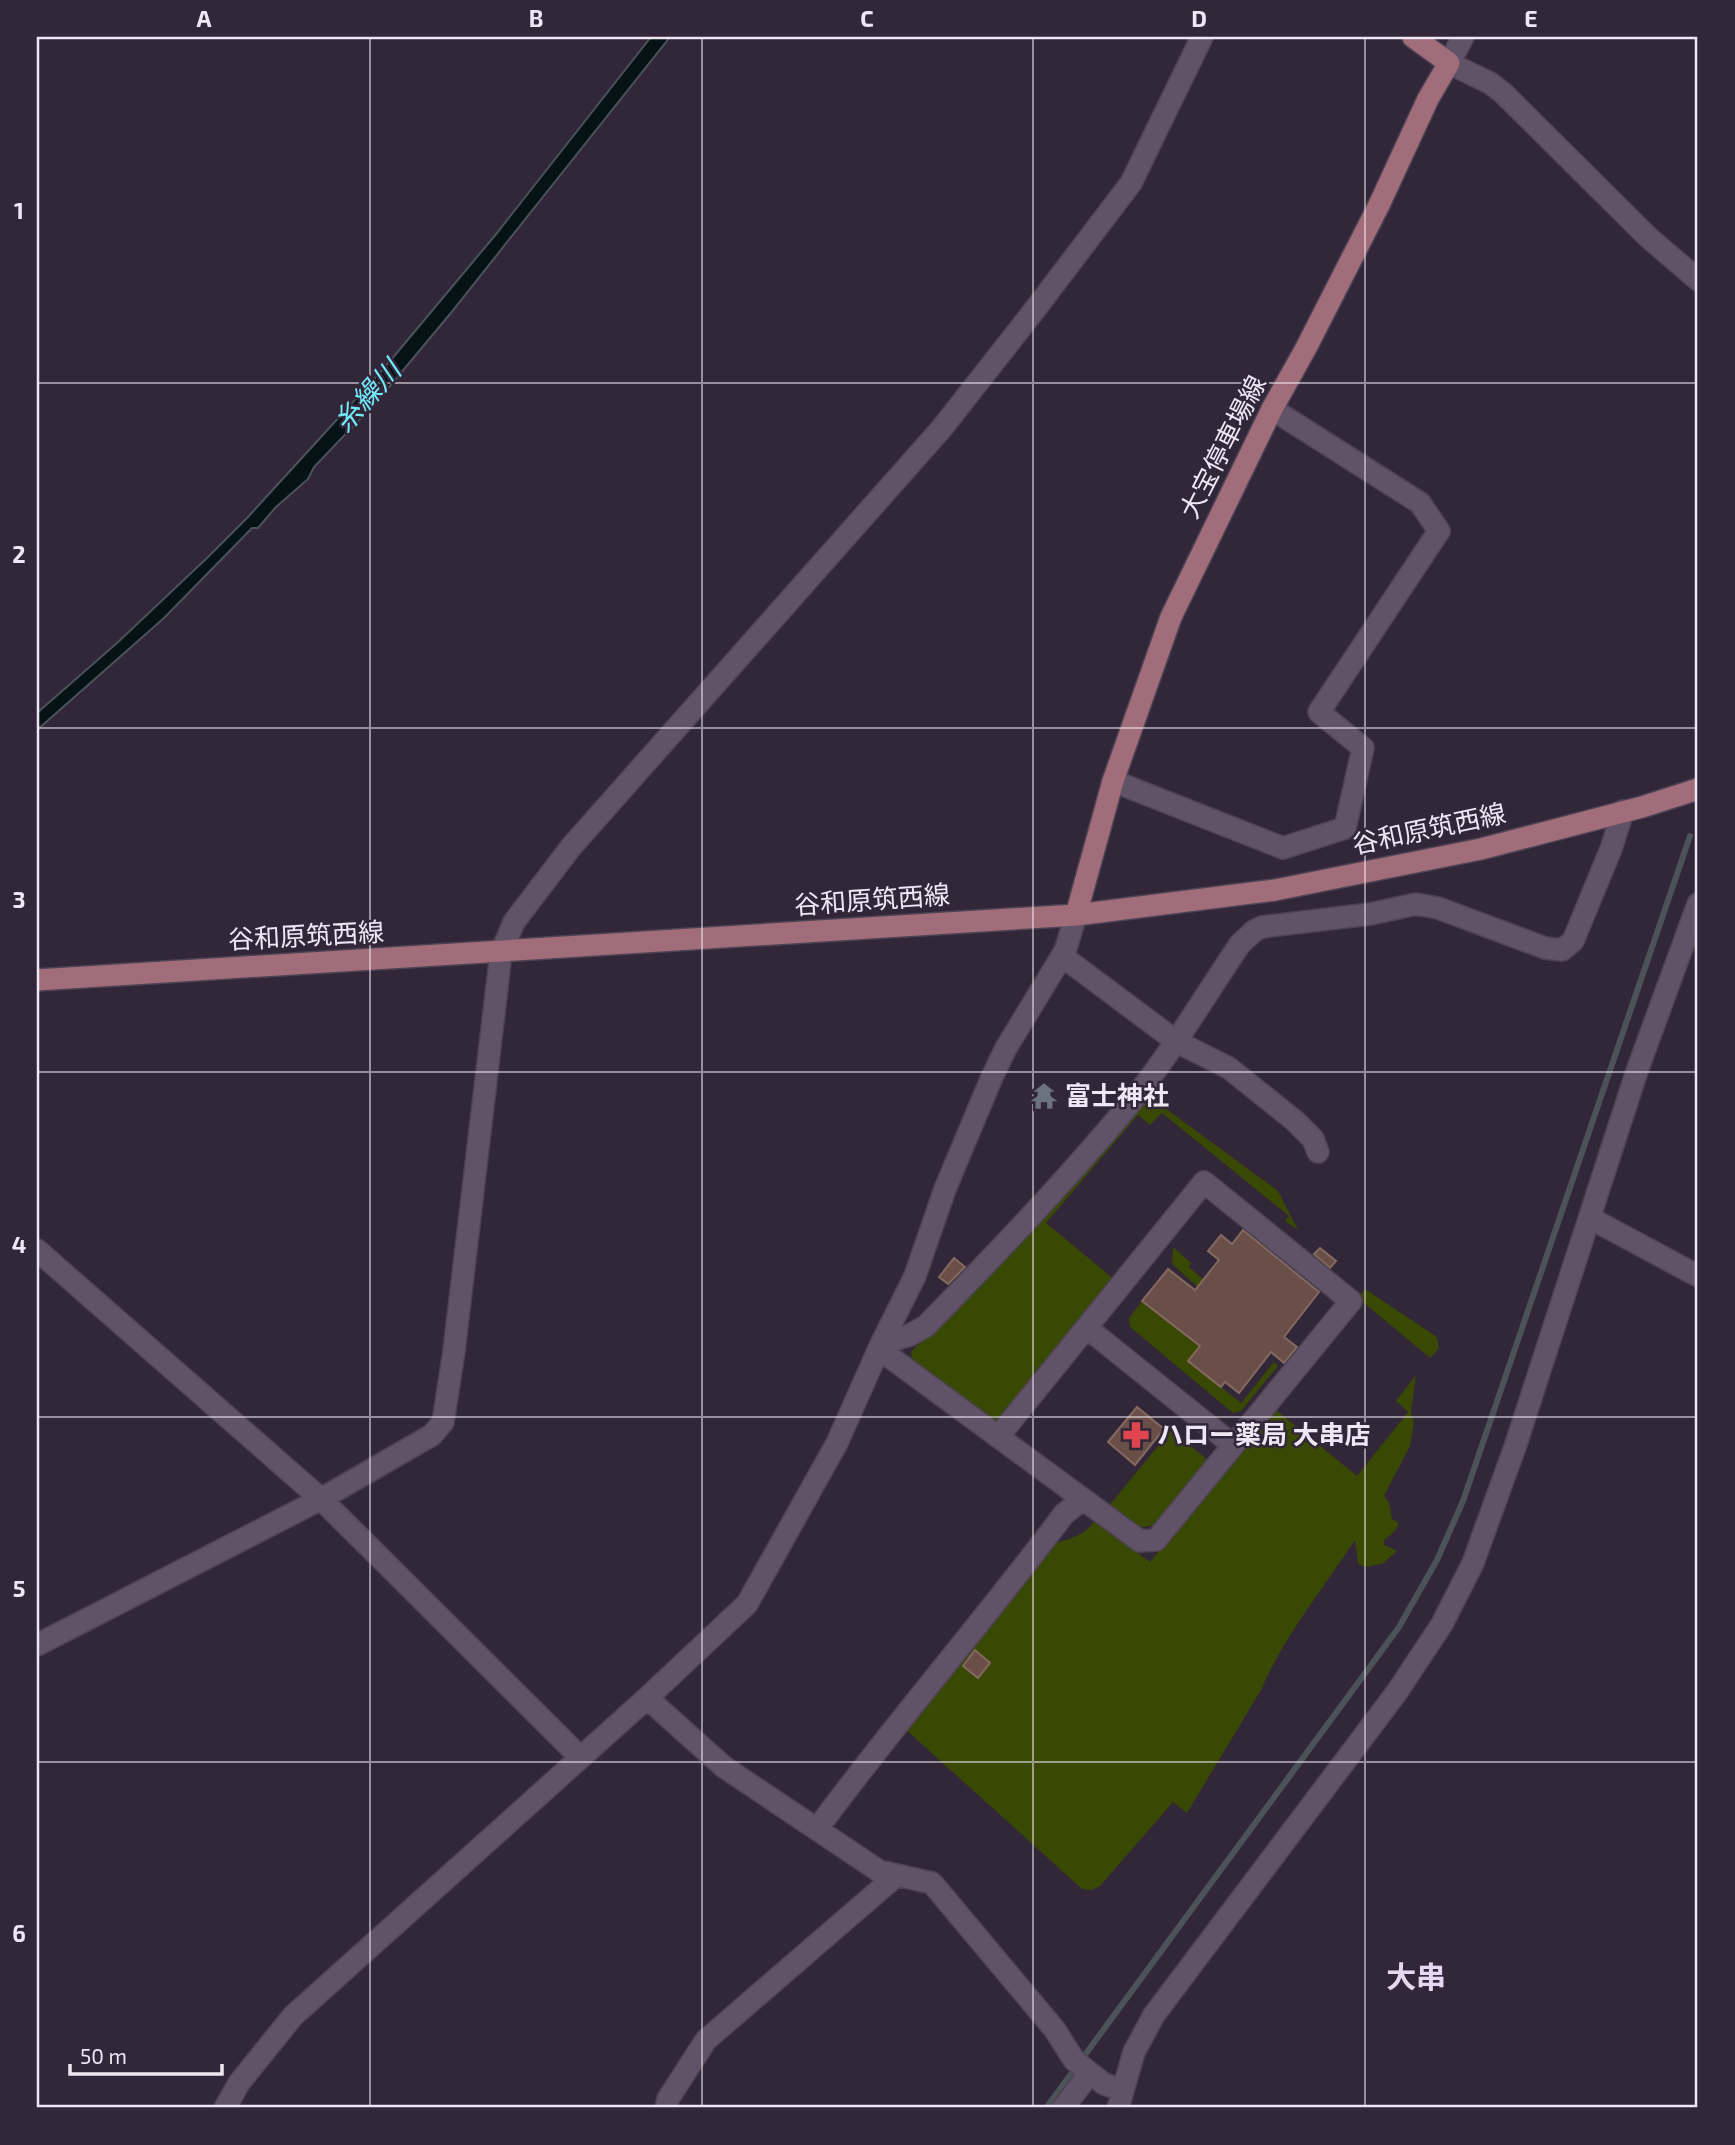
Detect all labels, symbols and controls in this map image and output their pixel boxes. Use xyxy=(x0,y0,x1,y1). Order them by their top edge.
text: A xyxy=(196,4,212,32)
text: B xyxy=(529,4,543,32)
text: C xyxy=(860,4,874,32)
text: D xyxy=(1191,4,1207,32)
text: E xyxy=(1524,4,1538,32)
text: 1 xyxy=(14,196,24,224)
water label: 糸繰川 xyxy=(326,351,409,438)
street label: 大宝停車場線 xyxy=(1172,370,1271,523)
text: 2 xyxy=(12,540,26,568)
street label: 谷和原筑西線 xyxy=(1349,796,1508,859)
street label: 谷和原筑西線 xyxy=(793,878,951,919)
text: 3 xyxy=(12,885,26,913)
street label: 谷和原筑西線 xyxy=(227,915,385,954)
place label: 富士神社 xyxy=(1065,1079,1169,1110)
temple icon: 富士神社 xyxy=(1029,1081,1059,1111)
text: 4 xyxy=(12,1230,26,1258)
place label: ハロー薬局 大串店 xyxy=(1157,1418,1371,1449)
pharmacy icon: ハロー薬局 大串店 xyxy=(1121,1420,1151,1450)
text: 5 xyxy=(13,1574,25,1602)
text: 6 xyxy=(12,1919,26,1947)
district label: 大串 xyxy=(1386,1958,1446,1994)
scale bar xyxy=(70,2033,222,2077)
text: 50 m xyxy=(80,2043,127,2068)

